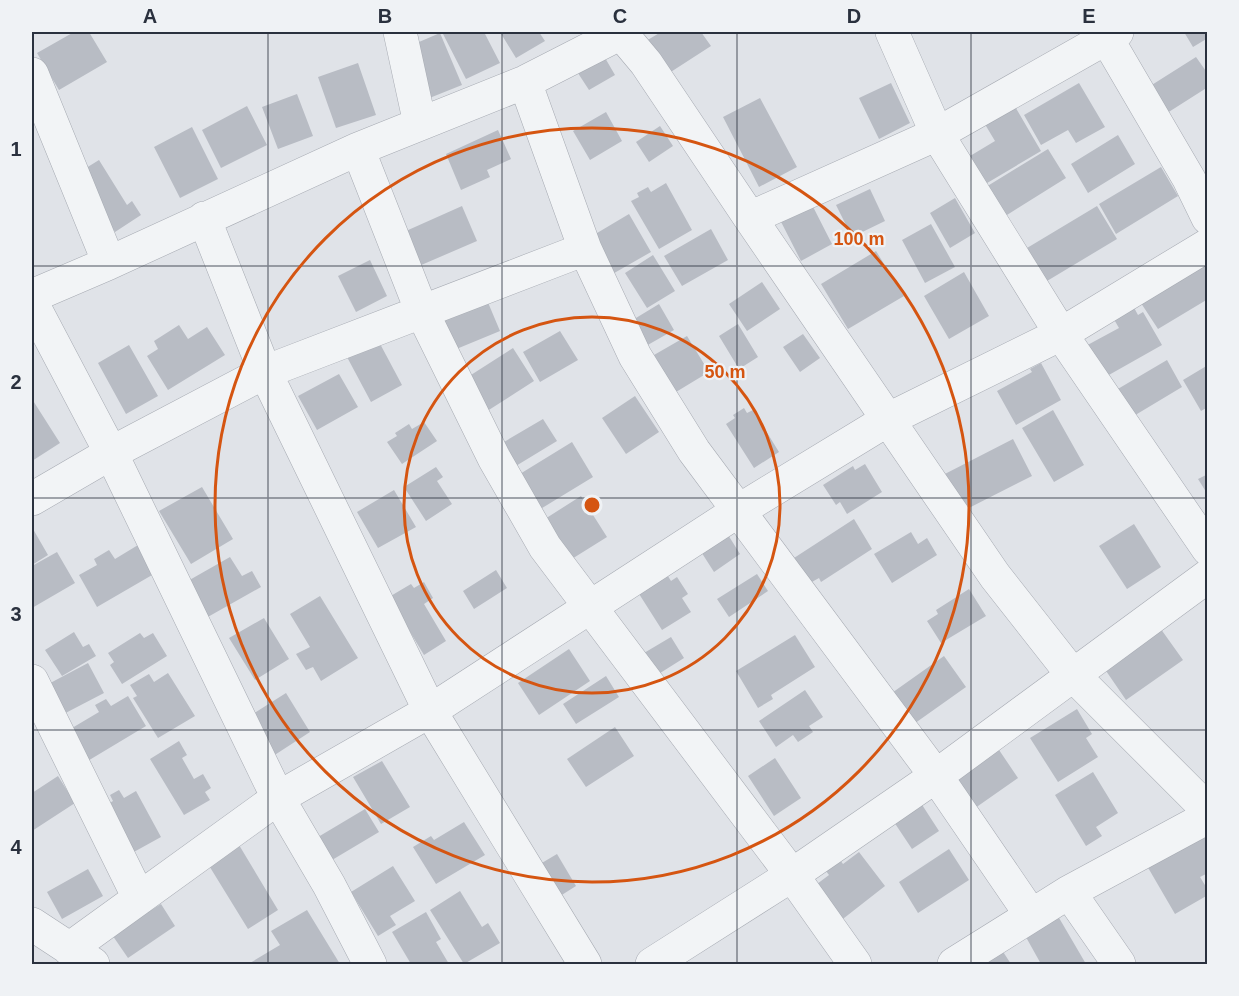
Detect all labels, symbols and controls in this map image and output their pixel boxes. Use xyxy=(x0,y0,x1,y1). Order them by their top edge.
text: A xyxy=(143,5,157,27)
text: B xyxy=(378,5,392,27)
text: C xyxy=(613,5,627,27)
text: D xyxy=(847,5,861,27)
text: E xyxy=(1082,5,1096,27)
text: 1 xyxy=(10,138,22,160)
text: 100 m xyxy=(833,229,885,249)
text: 50 m xyxy=(704,362,746,382)
text: 2 xyxy=(10,371,22,393)
centre of rings xyxy=(582,495,602,515)
text: 3 xyxy=(10,603,22,625)
text: 4 xyxy=(10,836,22,858)

